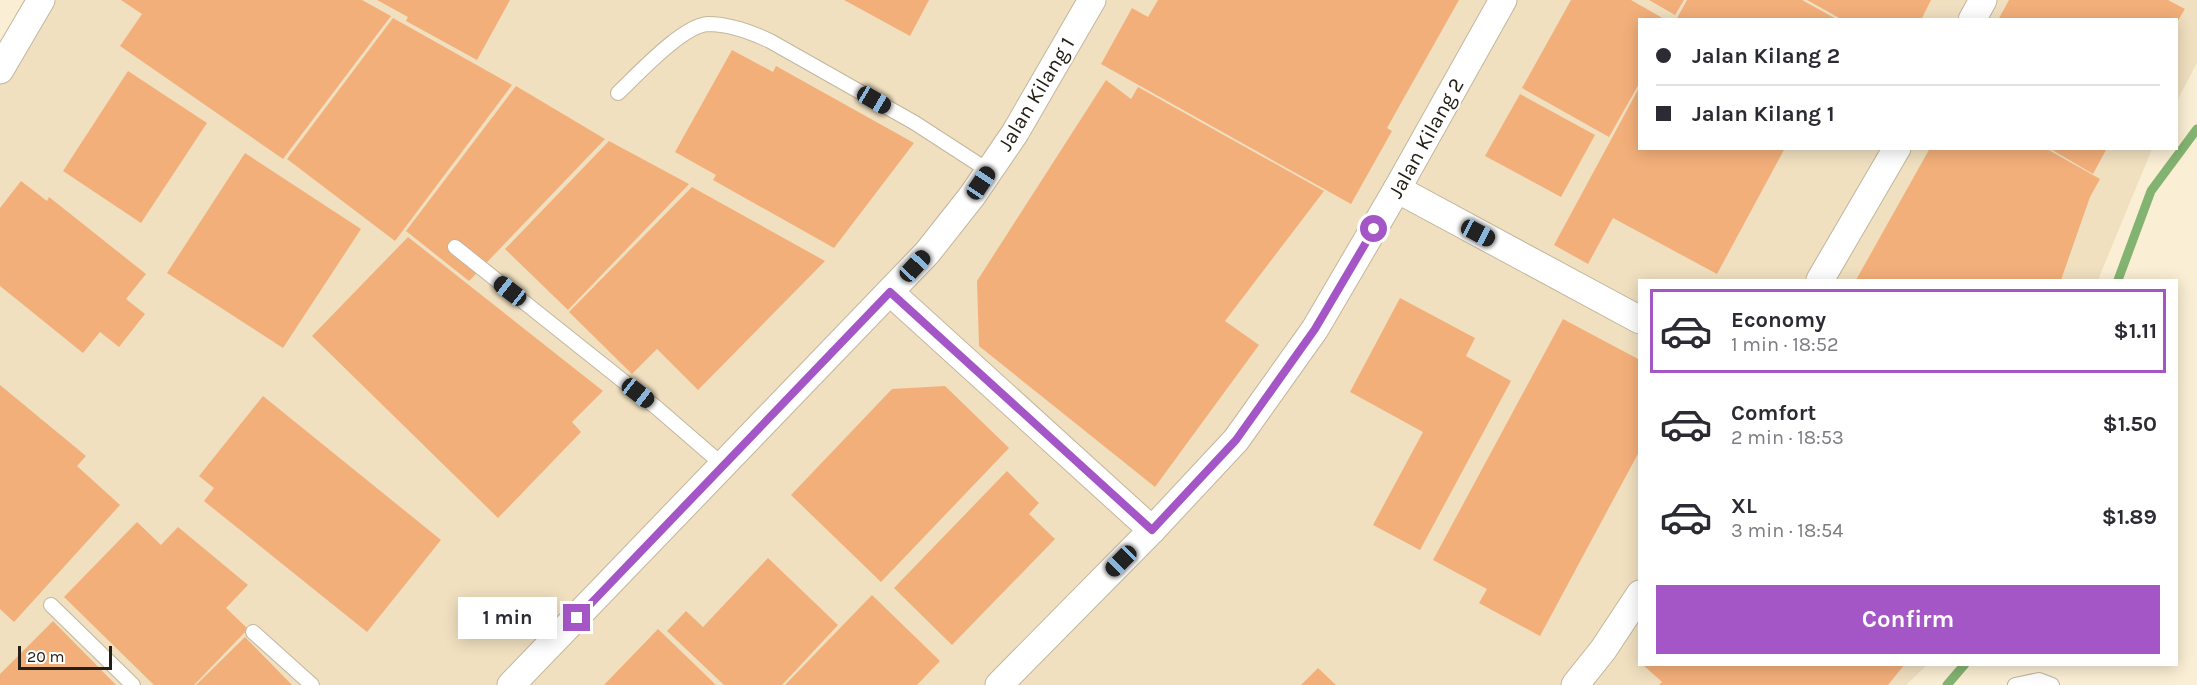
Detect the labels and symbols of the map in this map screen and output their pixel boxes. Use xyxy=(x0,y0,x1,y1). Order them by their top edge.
street label: Jalan Kilang 1 xyxy=(993,33,1079,155)
street label: Jalan Kilang 2 xyxy=(1383,74,1469,202)
car xyxy=(854,83,894,117)
car xyxy=(963,163,999,203)
route start xyxy=(1360,215,1387,242)
car xyxy=(1458,217,1498,249)
car xyxy=(896,247,934,285)
car xyxy=(490,273,530,309)
car xyxy=(618,375,658,411)
car xyxy=(1102,542,1140,580)
callout: 1 min xyxy=(457,597,556,639)
route end xyxy=(563,604,590,631)
scale bar xyxy=(18,643,112,670)

